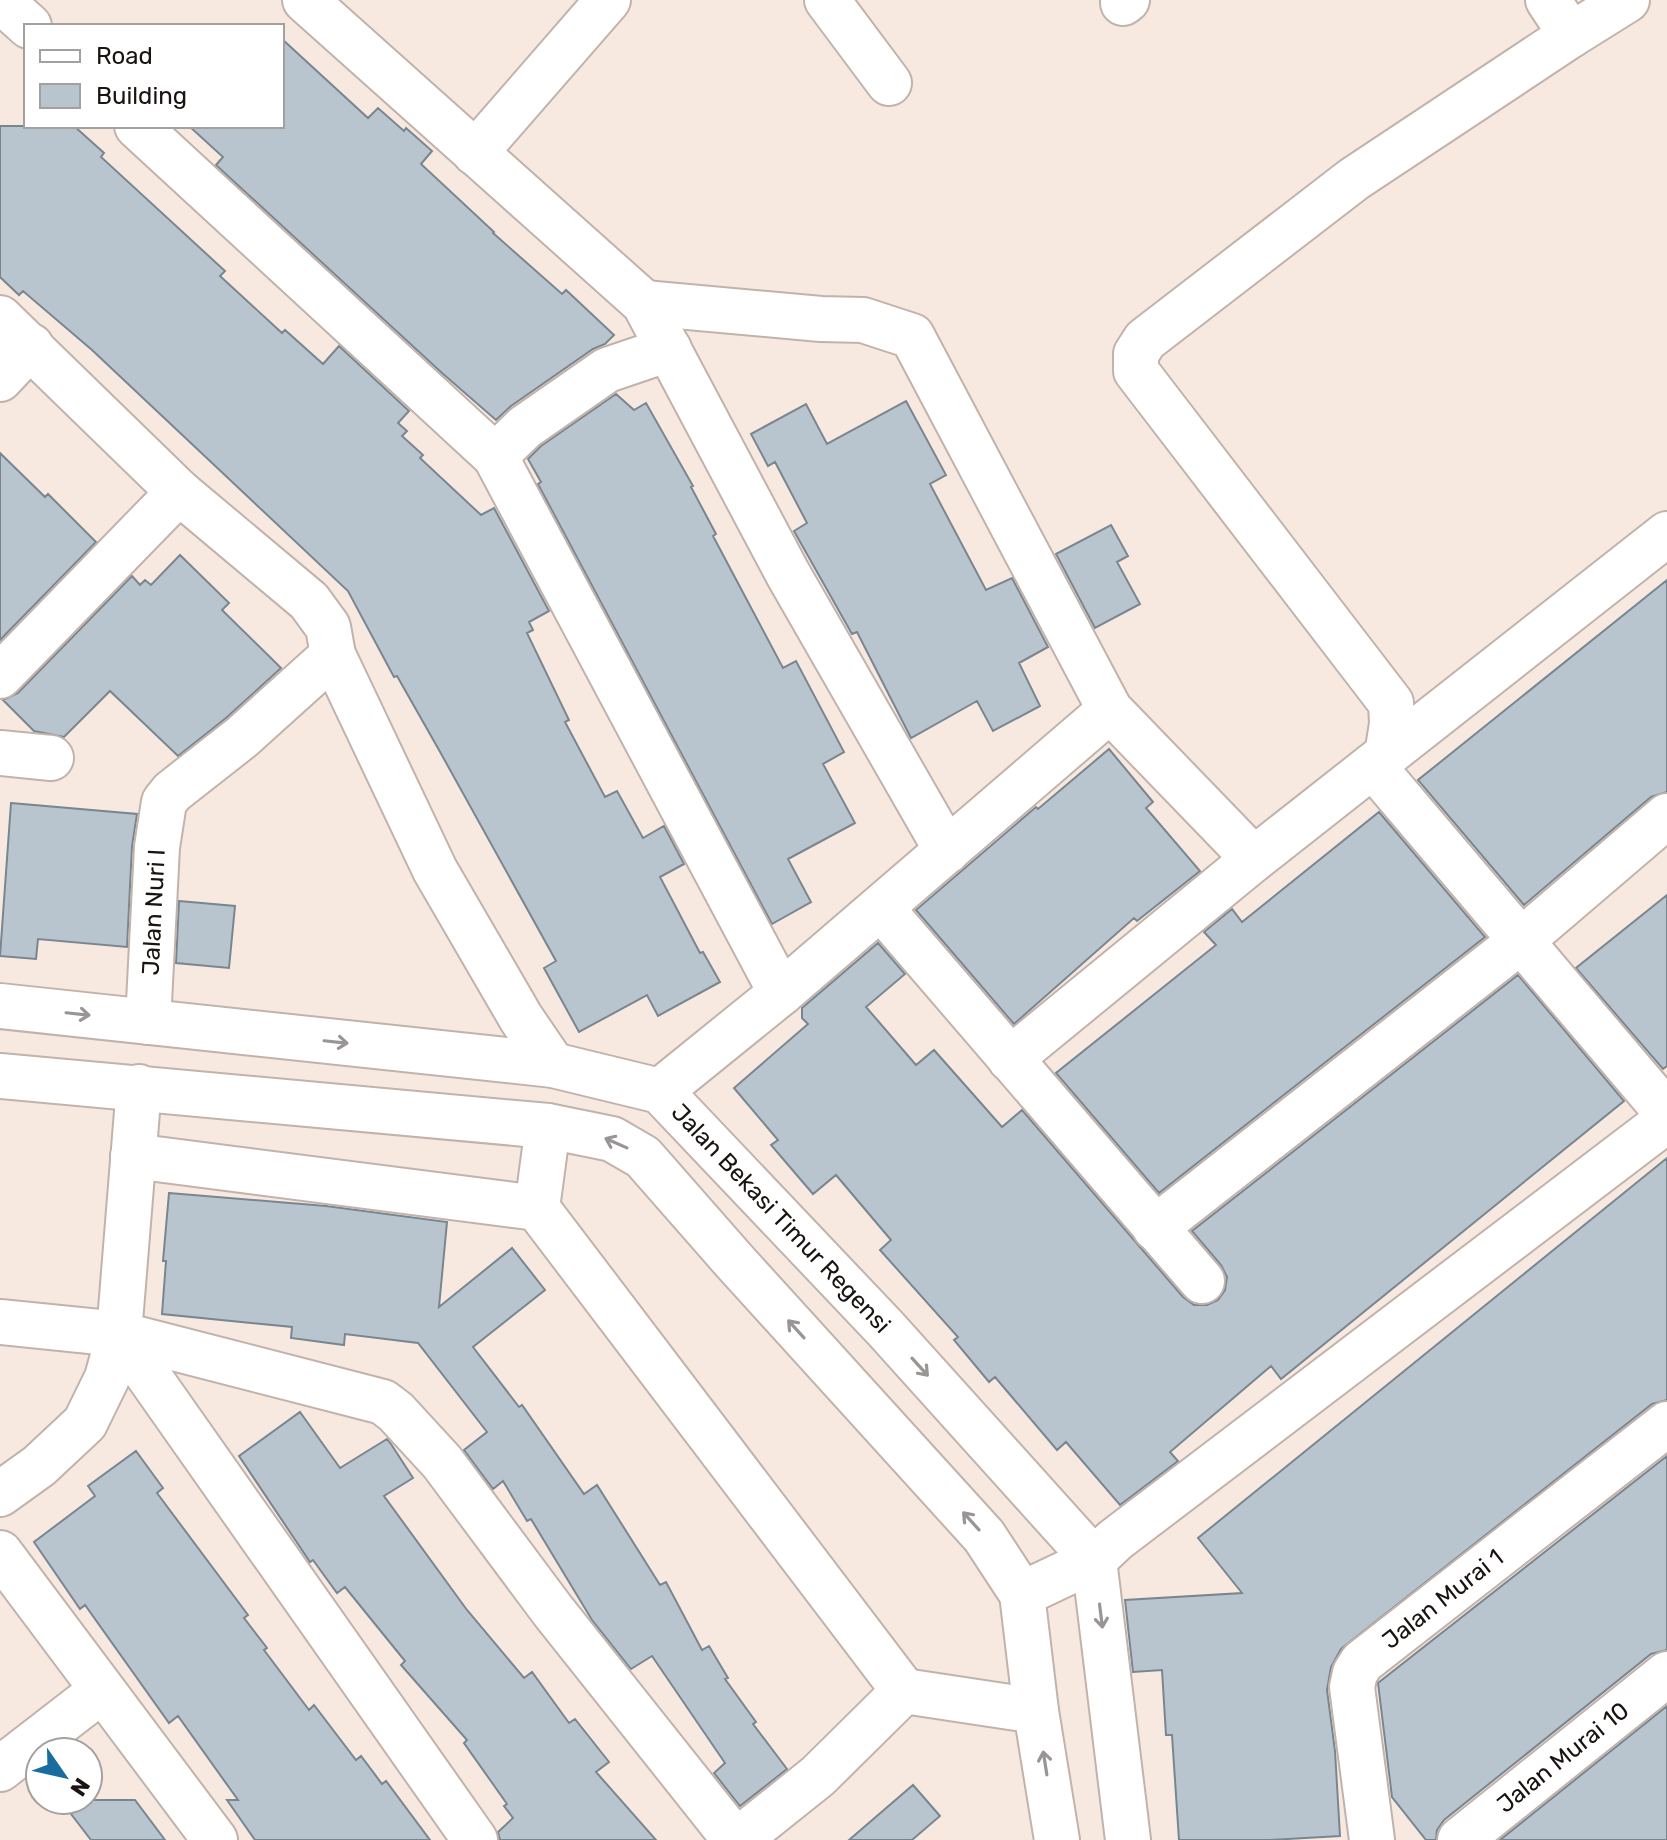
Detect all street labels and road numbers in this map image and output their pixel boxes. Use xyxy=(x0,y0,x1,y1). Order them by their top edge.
street label: Jalan Nuri I xyxy=(136,848,171,976)
street label: Jalan Bekasi Timur Regensi xyxy=(666,1098,896,1339)
street label: Jalan Murai 1 xyxy=(1377,1543,1509,1655)
street label: Jalan Murai 10 xyxy=(1491,1696,1634,1819)

